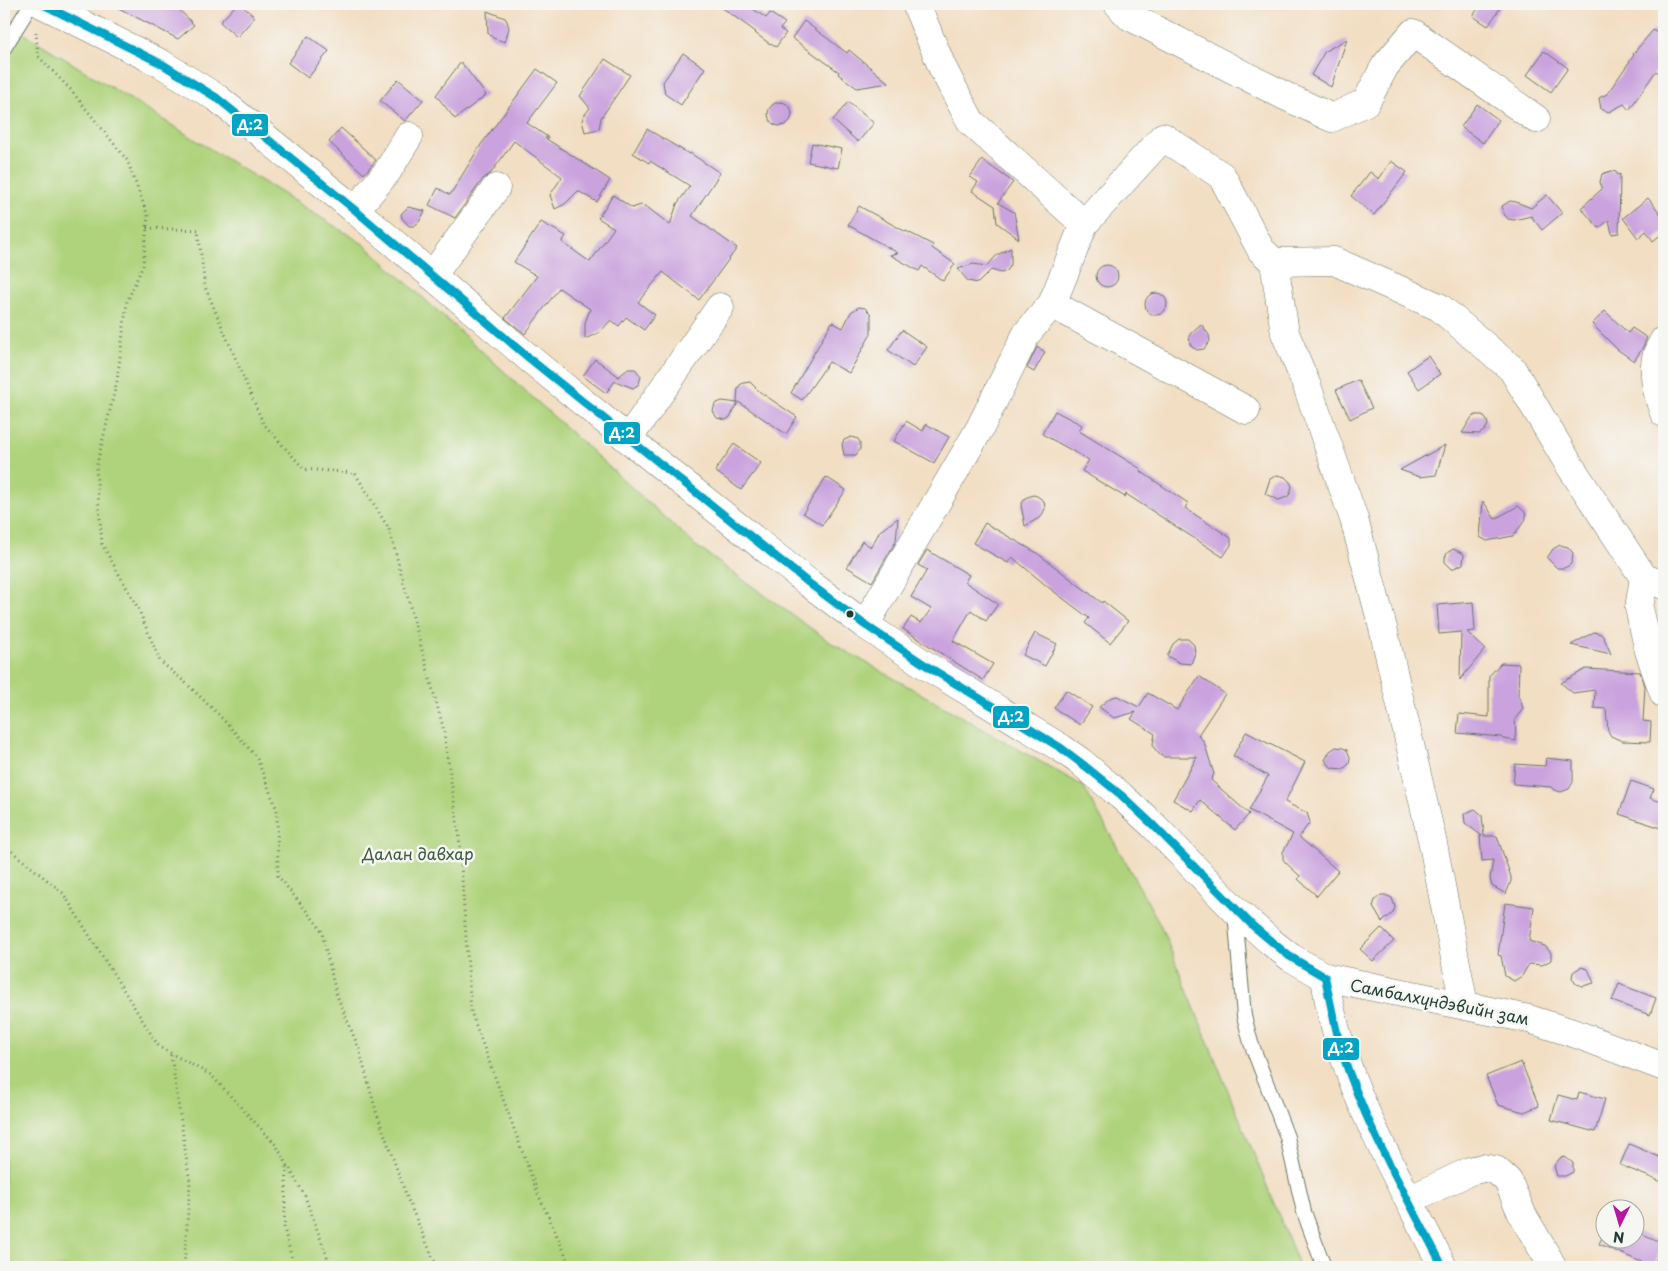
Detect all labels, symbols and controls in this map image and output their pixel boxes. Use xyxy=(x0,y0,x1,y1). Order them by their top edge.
line badge: Д:2 xyxy=(231,113,269,137)
text: Д:2 xyxy=(236,114,263,135)
line badge: Д:2 xyxy=(603,421,641,445)
text: Д:2 xyxy=(608,422,635,443)
unlabelled marker xyxy=(845,609,855,619)
line badge: Д:2 xyxy=(992,705,1030,729)
text: Д:2 xyxy=(997,706,1024,727)
park label: Далан давхар xyxy=(361,841,474,865)
street label: Самбалхүндэвийн зам xyxy=(1348,972,1532,1030)
line badge: Д:2 xyxy=(1322,1037,1360,1061)
text: Д:2 xyxy=(1327,1037,1354,1058)
north arrow xyxy=(1596,1198,1646,1248)
text: N xyxy=(1612,1227,1625,1248)

